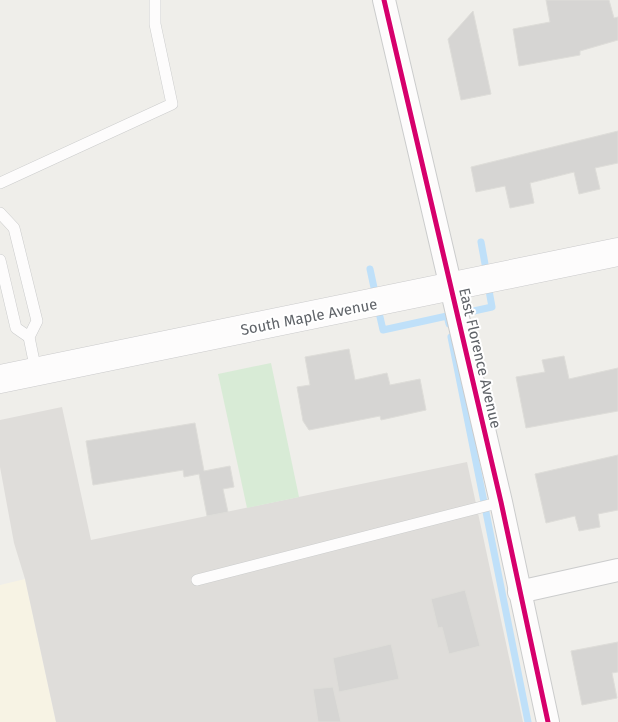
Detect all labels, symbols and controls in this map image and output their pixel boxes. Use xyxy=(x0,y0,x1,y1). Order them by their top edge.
street label: East Florence Avenue xyxy=(455,286,505,430)
street label: South Maple Avenue xyxy=(239,295,379,339)

